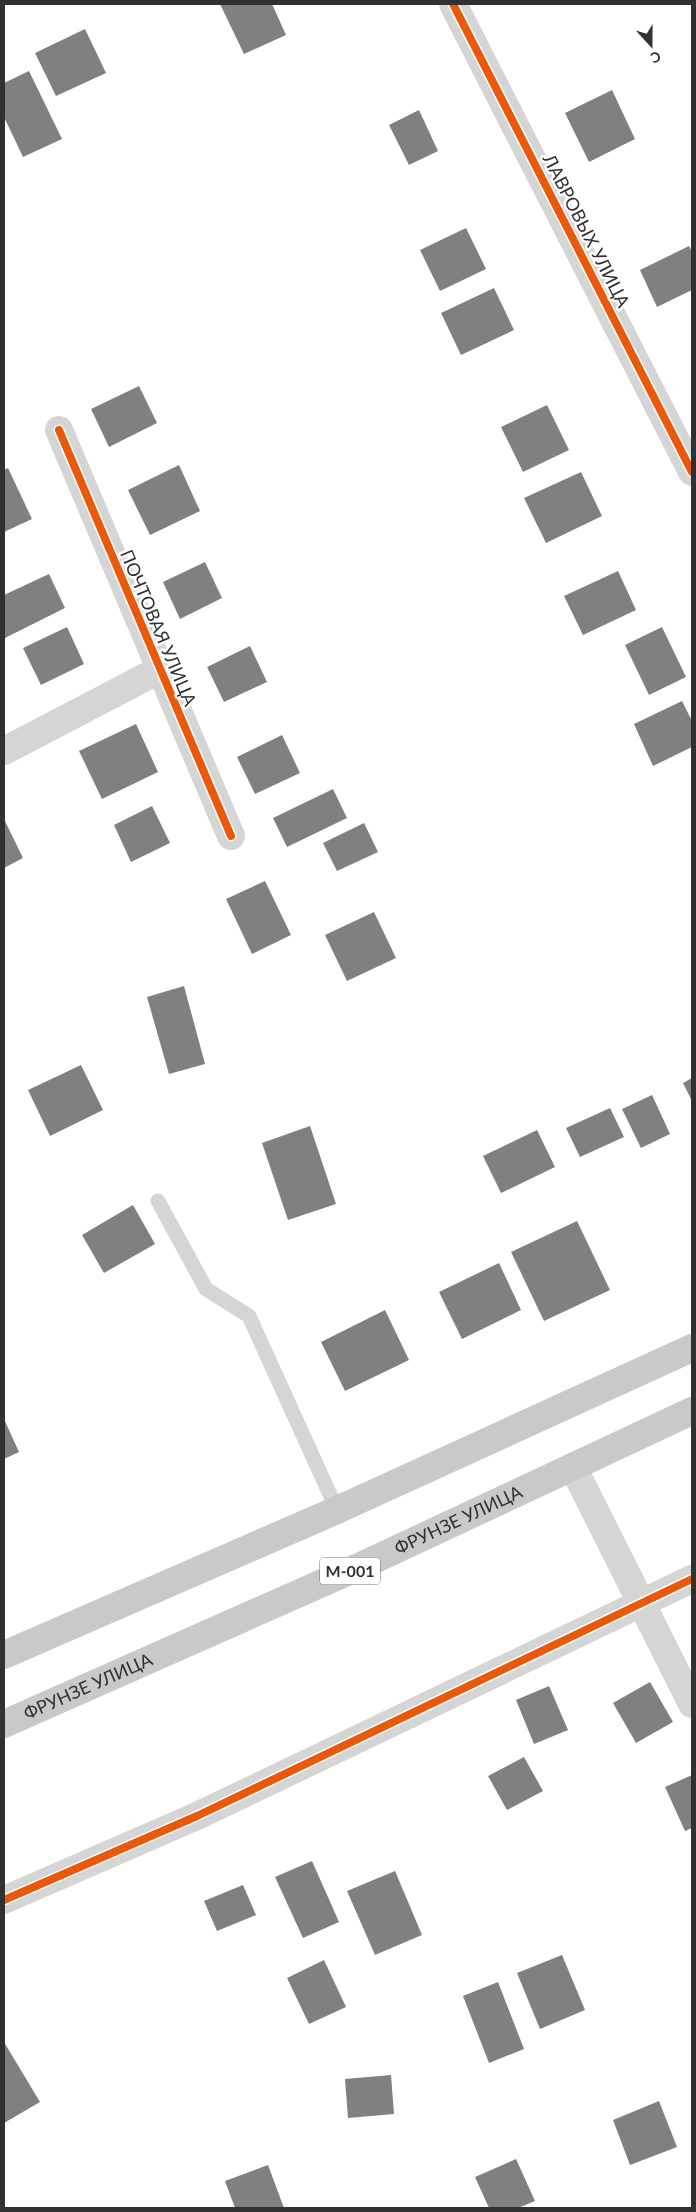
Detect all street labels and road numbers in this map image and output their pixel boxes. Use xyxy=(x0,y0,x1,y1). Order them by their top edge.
street label: ЛАВРОВЫХ УЛИЦА xyxy=(538,149,636,312)
street label: ПОЧТОВАЯ УЛИЦА xyxy=(116,546,202,710)
street label: ФРУНЗЕ УЛИЦА xyxy=(391,1480,526,1559)
road number: M-001 xyxy=(320,1558,380,1584)
street label: ФРУНЗЕ УЛИЦА xyxy=(20,1647,156,1724)

